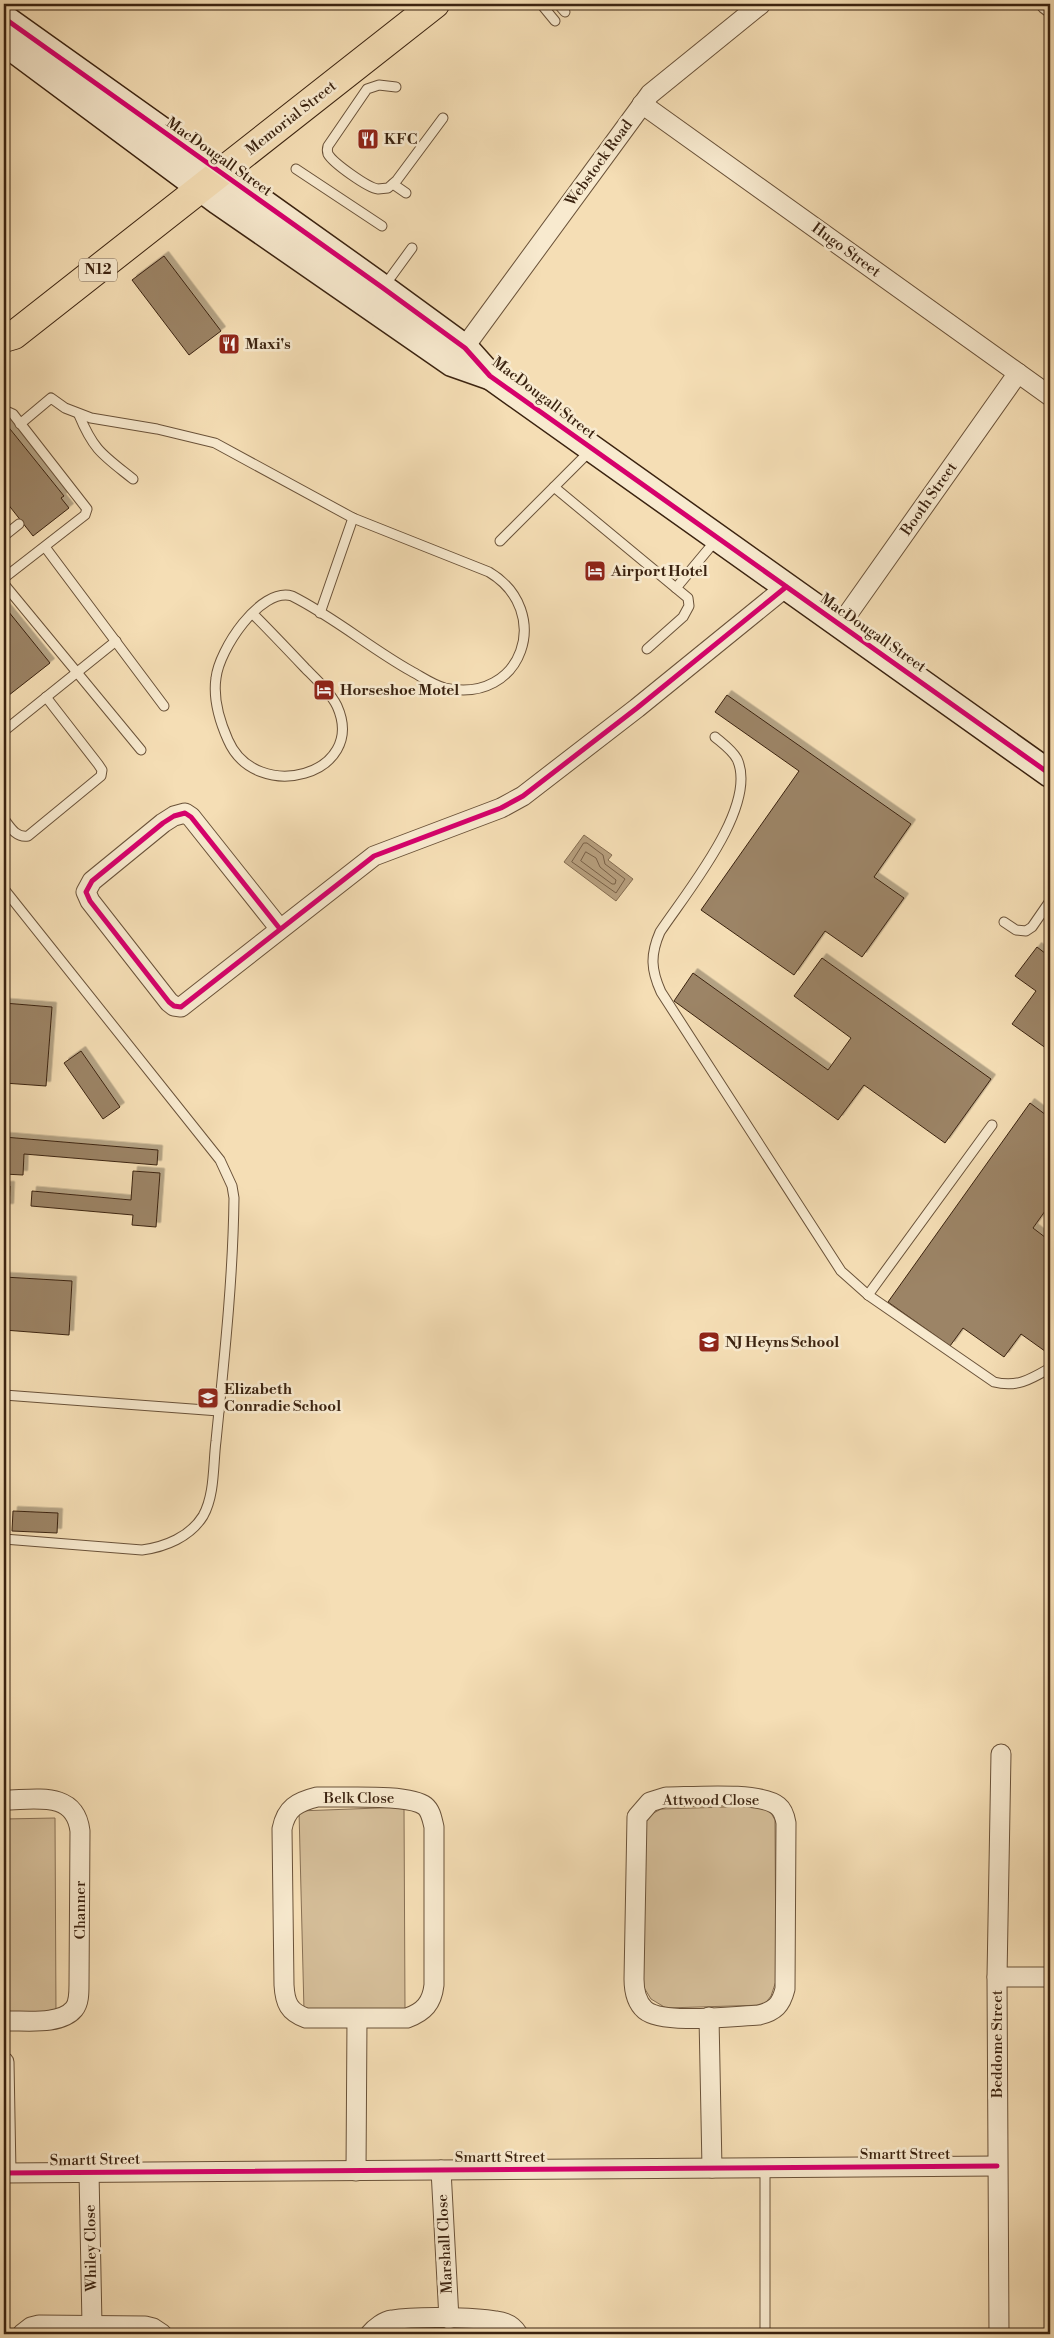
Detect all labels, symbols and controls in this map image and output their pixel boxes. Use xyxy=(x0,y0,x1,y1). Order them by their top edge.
street label: Memorial Street xyxy=(242,76,341,159)
street label: MacDougall Street xyxy=(162,113,276,201)
street label: Webstock Road xyxy=(561,116,637,211)
restaurant icon: KFC xyxy=(356,127,380,151)
place label: KFC xyxy=(384,130,417,149)
street label: Hugo Street xyxy=(808,219,885,282)
road number: N12 xyxy=(79,258,117,282)
restaurant icon: Maxi's xyxy=(217,332,241,356)
place label: Maxi's xyxy=(245,335,291,354)
street label: MacDougall Street xyxy=(488,353,600,444)
street label: Booth Street xyxy=(896,458,962,540)
hotel icon: Airport Hotel xyxy=(583,559,607,583)
place label: Airport Hotel xyxy=(610,562,708,581)
street label: MacDougall Street xyxy=(816,589,930,677)
hotel icon: Horseshoe Motel xyxy=(312,678,336,702)
place label: Horseshoe Motel xyxy=(340,681,459,700)
school or university icon: NJ Heyns School xyxy=(697,1330,721,1354)
place label: NJ Heyns School xyxy=(725,1333,839,1352)
place label: Elizabeth Conradie School xyxy=(224,1380,341,1416)
school or university icon: Elizabeth Conradie School xyxy=(196,1386,220,1410)
street label: Belk Close xyxy=(323,1789,394,1808)
street label: Attwood Close xyxy=(662,1791,759,1810)
street label: Channer xyxy=(71,1880,90,1939)
street label: Beddome Street xyxy=(988,1989,1007,2099)
street label: Smartt Street xyxy=(860,2145,951,2164)
street label: Smartt Street xyxy=(455,2148,546,2167)
street label: Smartt Street xyxy=(49,2150,141,2170)
street label: Marshall Close xyxy=(433,2194,457,2294)
street label: Whiley Close xyxy=(81,2204,101,2293)

